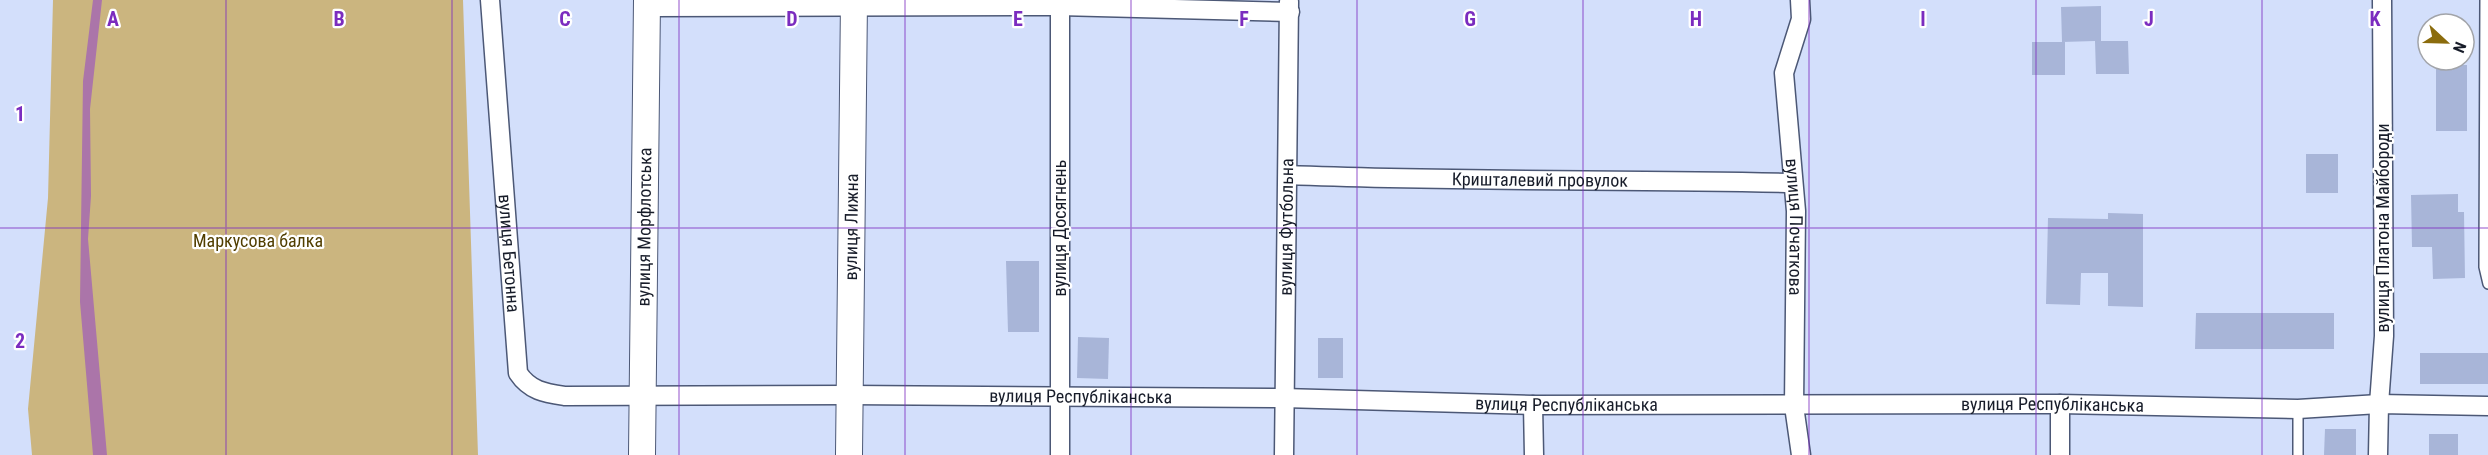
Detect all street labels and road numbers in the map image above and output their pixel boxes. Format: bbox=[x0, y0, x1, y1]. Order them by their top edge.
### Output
street label: вулиця Платона Майбороди bbox=[2372, 123, 2393, 333]
street label: вулиця Морфлотська bbox=[633, 147, 655, 307]
street label: вулиця Футбольна bbox=[1275, 158, 1297, 296]
street label: вулиця Початкова bbox=[1781, 158, 1807, 295]
street label: вулиця Досягнень bbox=[1049, 160, 1070, 296]
street label: Кришталевий провулок bbox=[1452, 168, 1628, 191]
street label: вулиця Лижна bbox=[840, 173, 862, 281]
street label: вулиця Бетонна bbox=[495, 193, 524, 313]
street label: вулиця Республіканська bbox=[989, 385, 1172, 407]
street label: вулиця Республіканська bbox=[1475, 392, 1658, 415]
street label: вулиця Республіканська bbox=[1961, 393, 2144, 416]

